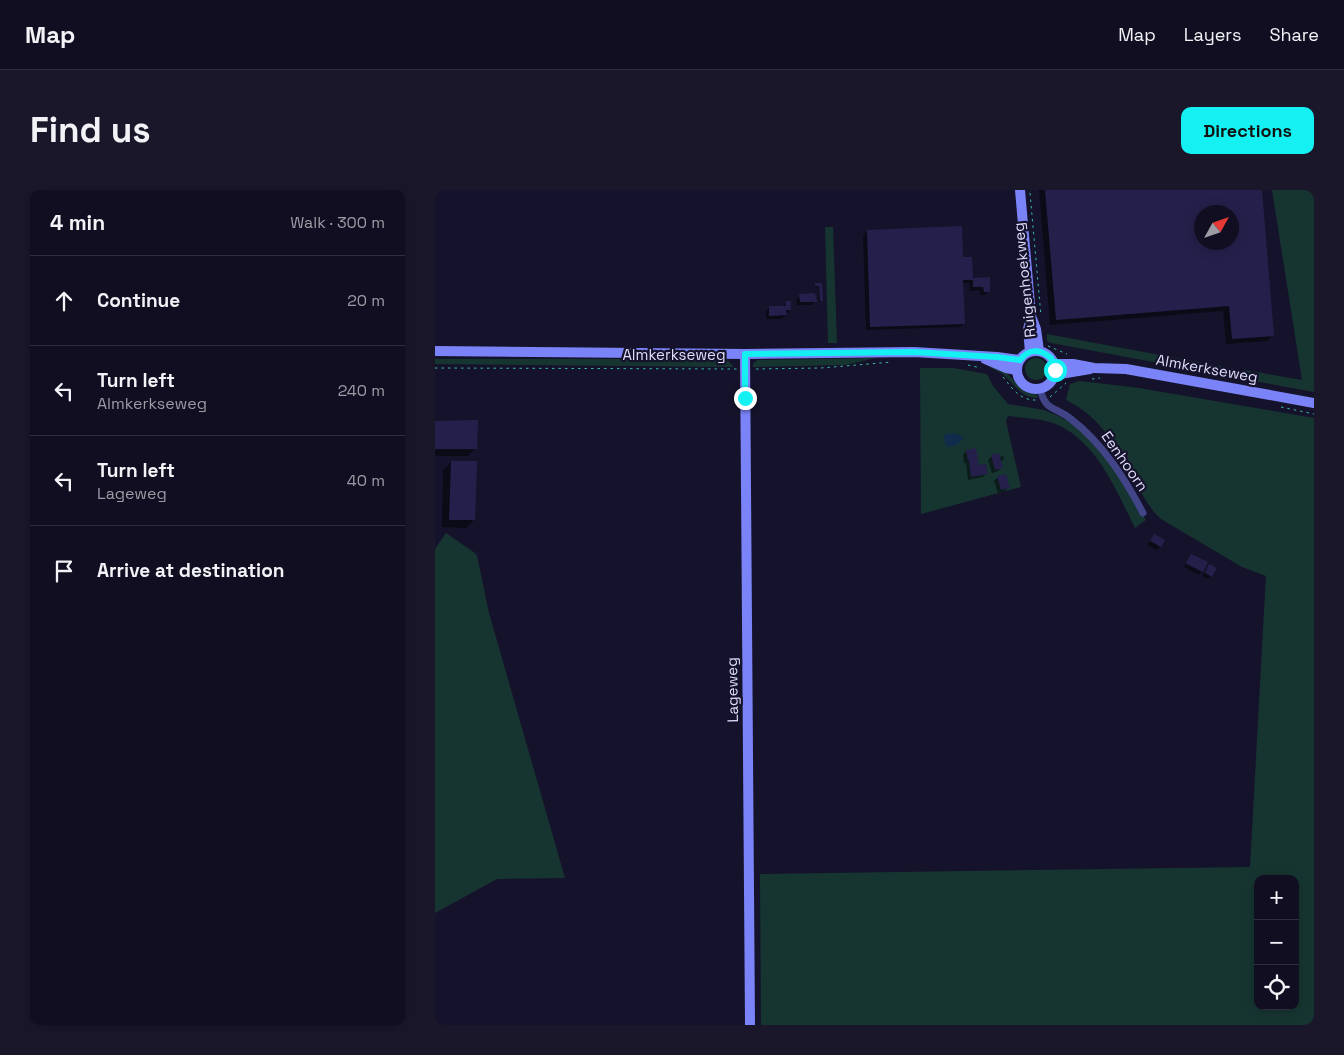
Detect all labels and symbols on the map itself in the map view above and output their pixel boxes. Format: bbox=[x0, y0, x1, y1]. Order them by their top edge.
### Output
north arrow bbox=[1194, 205, 1239, 250]
street label: Ruigenhoekweg bbox=[1008, 221, 1040, 339]
street label: Almkerkseweg bbox=[622, 345, 726, 364]
street label: Almkerkseweg bbox=[1155, 350, 1259, 386]
route start bbox=[1044, 359, 1067, 382]
route end bbox=[734, 387, 757, 410]
street label: Eenhoorn bbox=[1097, 427, 1153, 495]
street label: Lageweg bbox=[722, 657, 742, 723]

